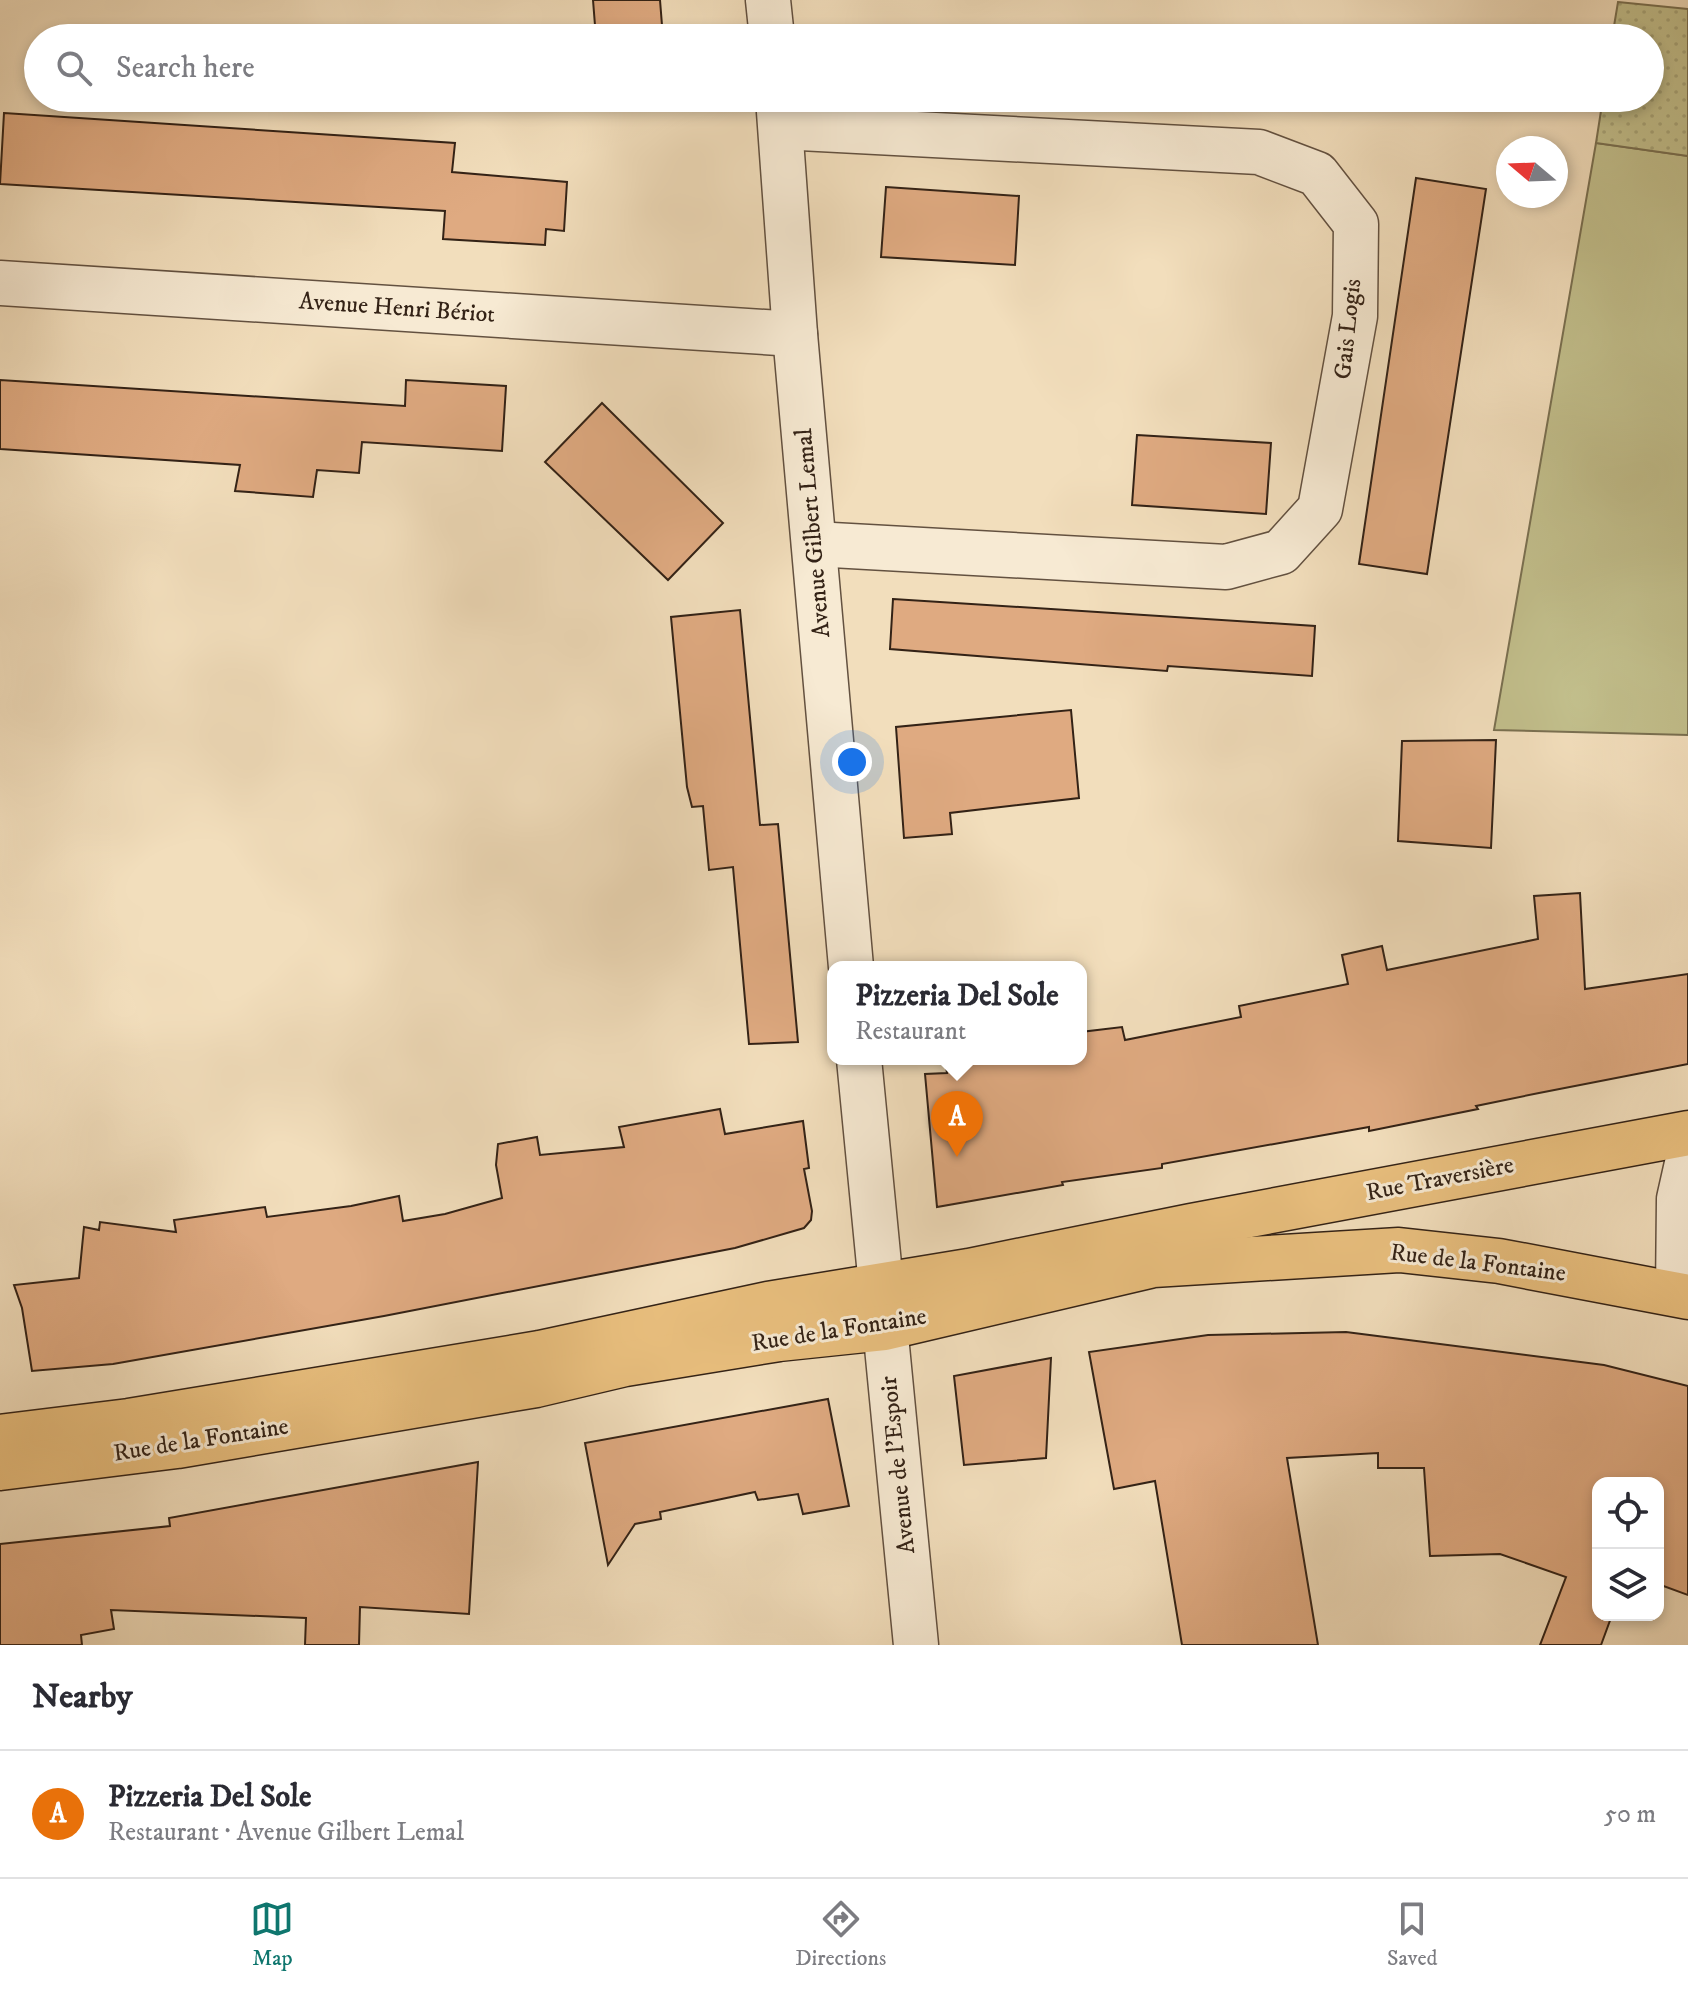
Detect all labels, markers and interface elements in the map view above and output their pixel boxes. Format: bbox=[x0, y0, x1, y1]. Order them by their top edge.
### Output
search box bbox=[24, 24, 1664, 112]
icon: search bbox=[52, 46, 96, 90]
text: Search here bbox=[116, 50, 255, 87]
north arrow bbox=[1496, 136, 1568, 208]
street label: Gais Logis bbox=[1328, 277, 1368, 381]
street label: Avenue Henri Bériot bbox=[298, 286, 496, 330]
street label: Avenue Gilbert Lemal bbox=[789, 426, 837, 639]
your location bbox=[832, 742, 872, 782]
popup bbox=[827, 961, 1087, 1065]
text: Pizzeria Del Sole bbox=[855, 978, 1059, 1015]
text: Restaurant bbox=[855, 1015, 966, 1048]
pin: A bbox=[931, 1091, 983, 1157]
street label: Rue Traversière bbox=[1364, 1150, 1516, 1208]
street label: Rue de la Fontaine bbox=[1388, 1237, 1568, 1289]
street label: Rue de la Fontaine bbox=[749, 1301, 929, 1359]
street label: Avenue de l'Espoir bbox=[874, 1375, 922, 1555]
street label: Rue de la Fontaine bbox=[111, 1411, 291, 1469]
map controls bbox=[1592, 1477, 1664, 1621]
button: locate bbox=[1592, 1477, 1664, 1549]
button: layers bbox=[1592, 1549, 1664, 1621]
text: Nearby bbox=[32, 1676, 133, 1718]
text: Pizzeria Del Sole bbox=[108, 1779, 311, 1816]
text: A bbox=[50, 1798, 66, 1831]
text: 50 m bbox=[1604, 1798, 1656, 1831]
text: Restaurant · Avenue Gilbert Lemal bbox=[108, 1816, 464, 1849]
tab: Map bbox=[250, 1897, 294, 1972]
tab: Directions bbox=[795, 1897, 886, 1972]
tab: Saved bbox=[1387, 1897, 1438, 1972]

